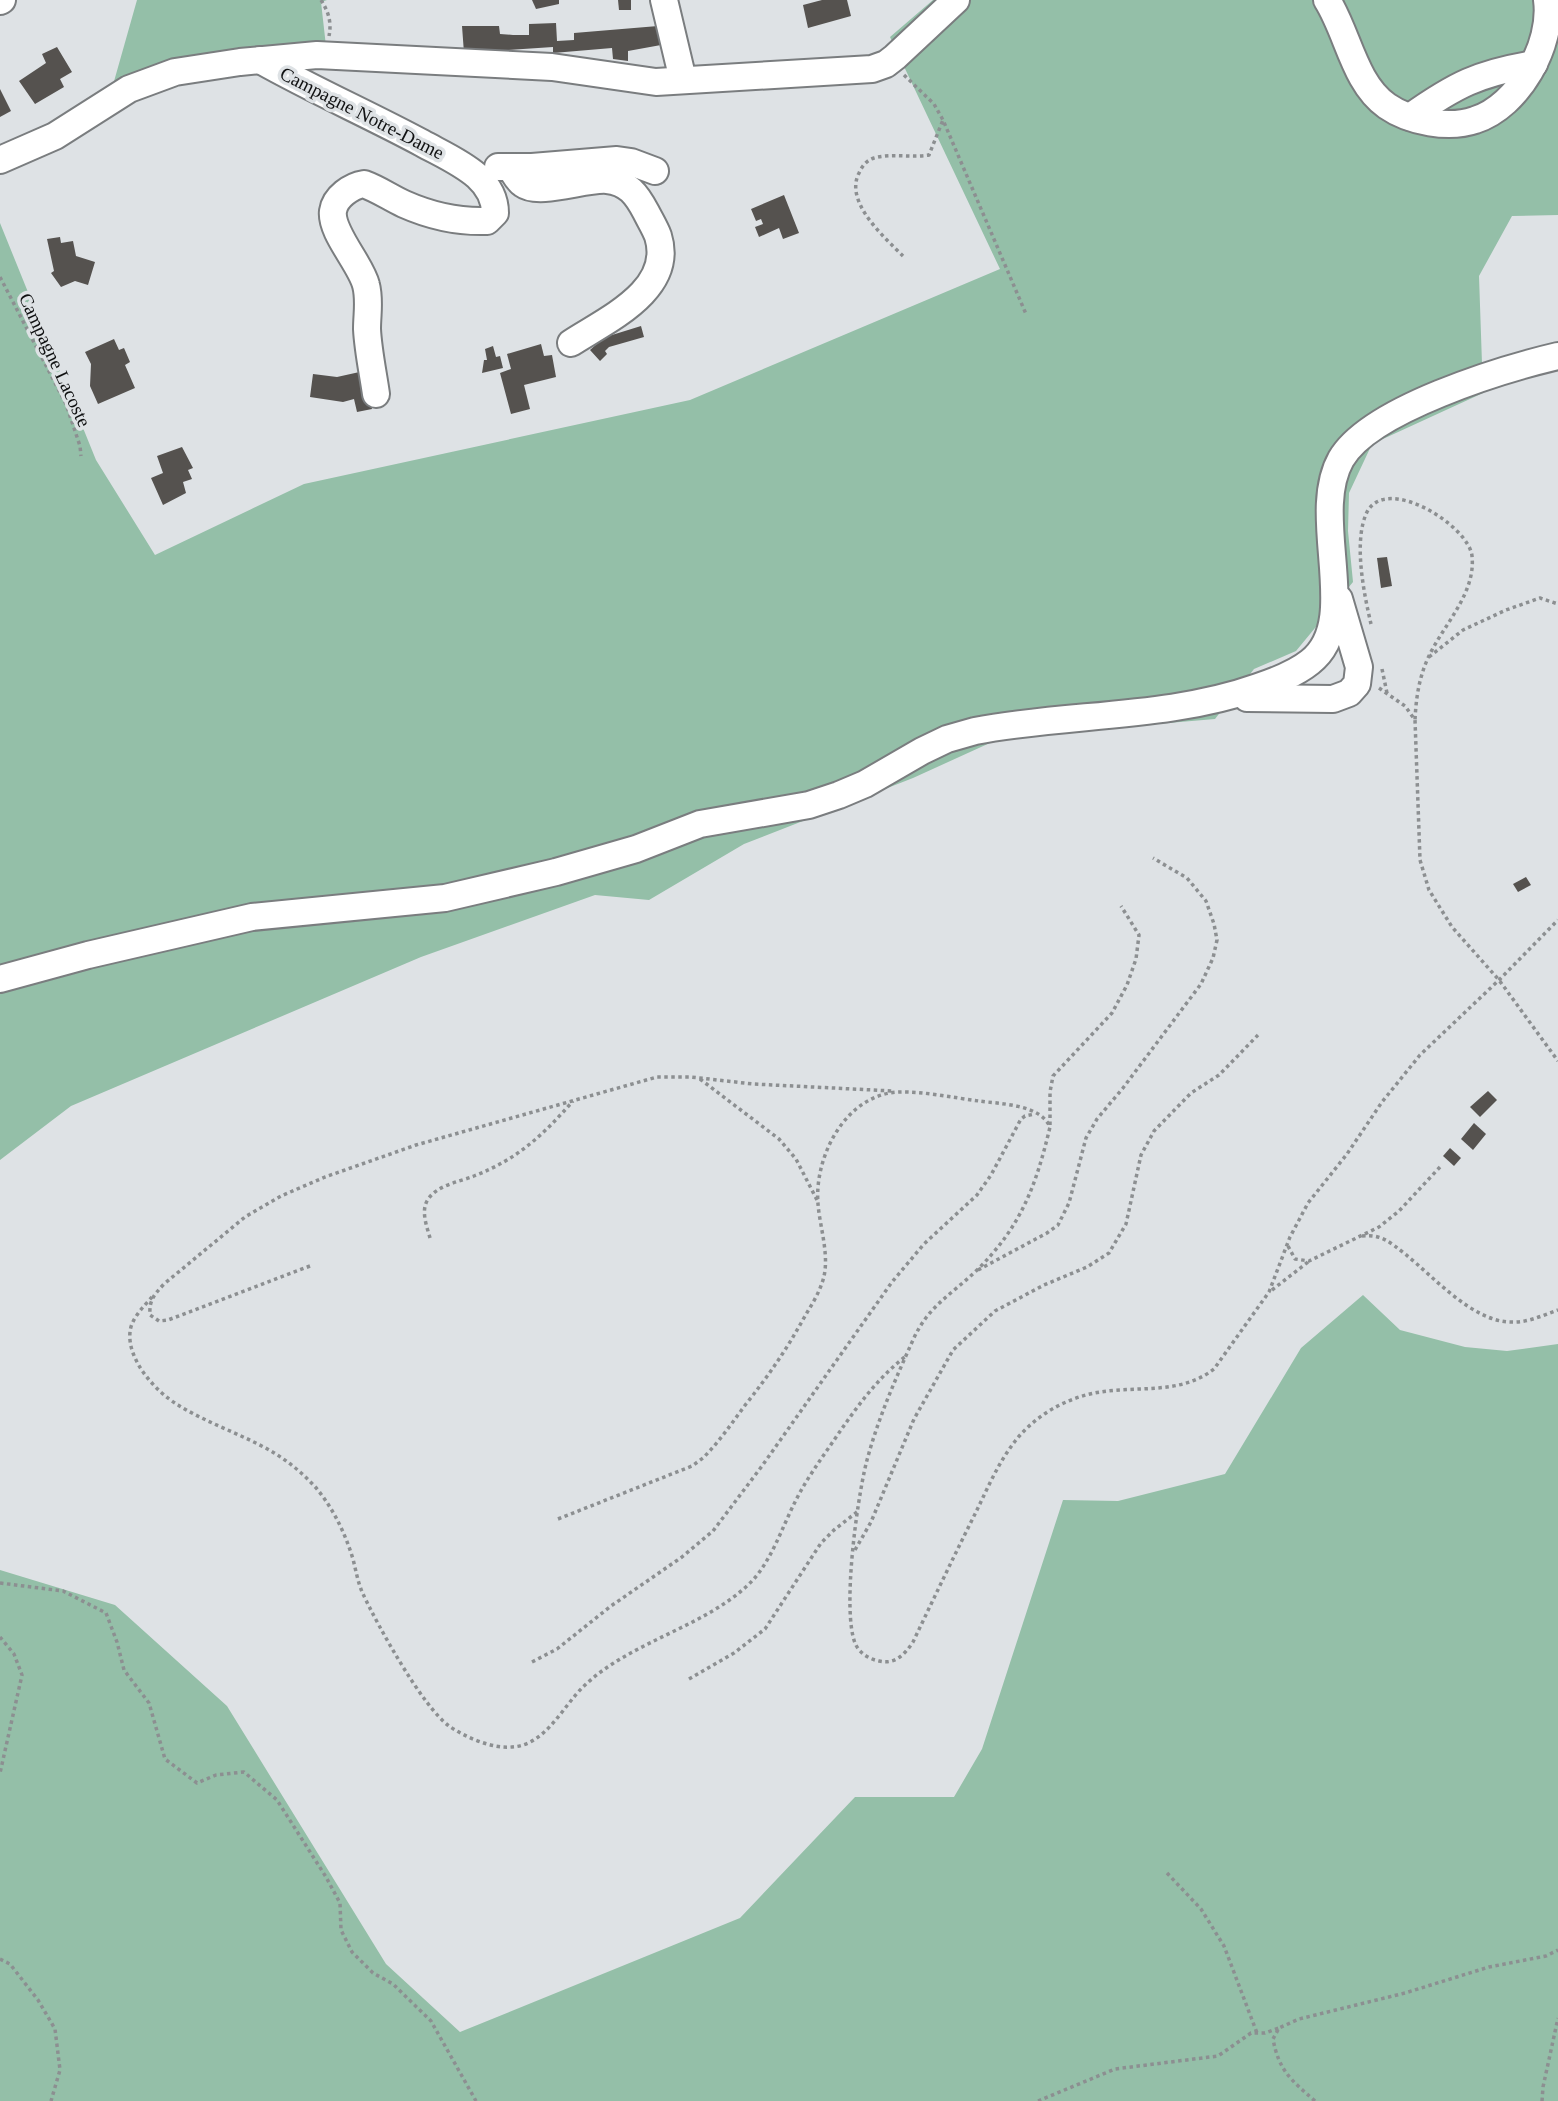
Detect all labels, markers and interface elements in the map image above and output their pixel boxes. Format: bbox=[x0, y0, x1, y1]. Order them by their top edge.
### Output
street label: Campagne Notre-Dame bbox=[277, 63, 447, 163]
street label: Campagne Lacoste bbox=[15, 290, 95, 430]

